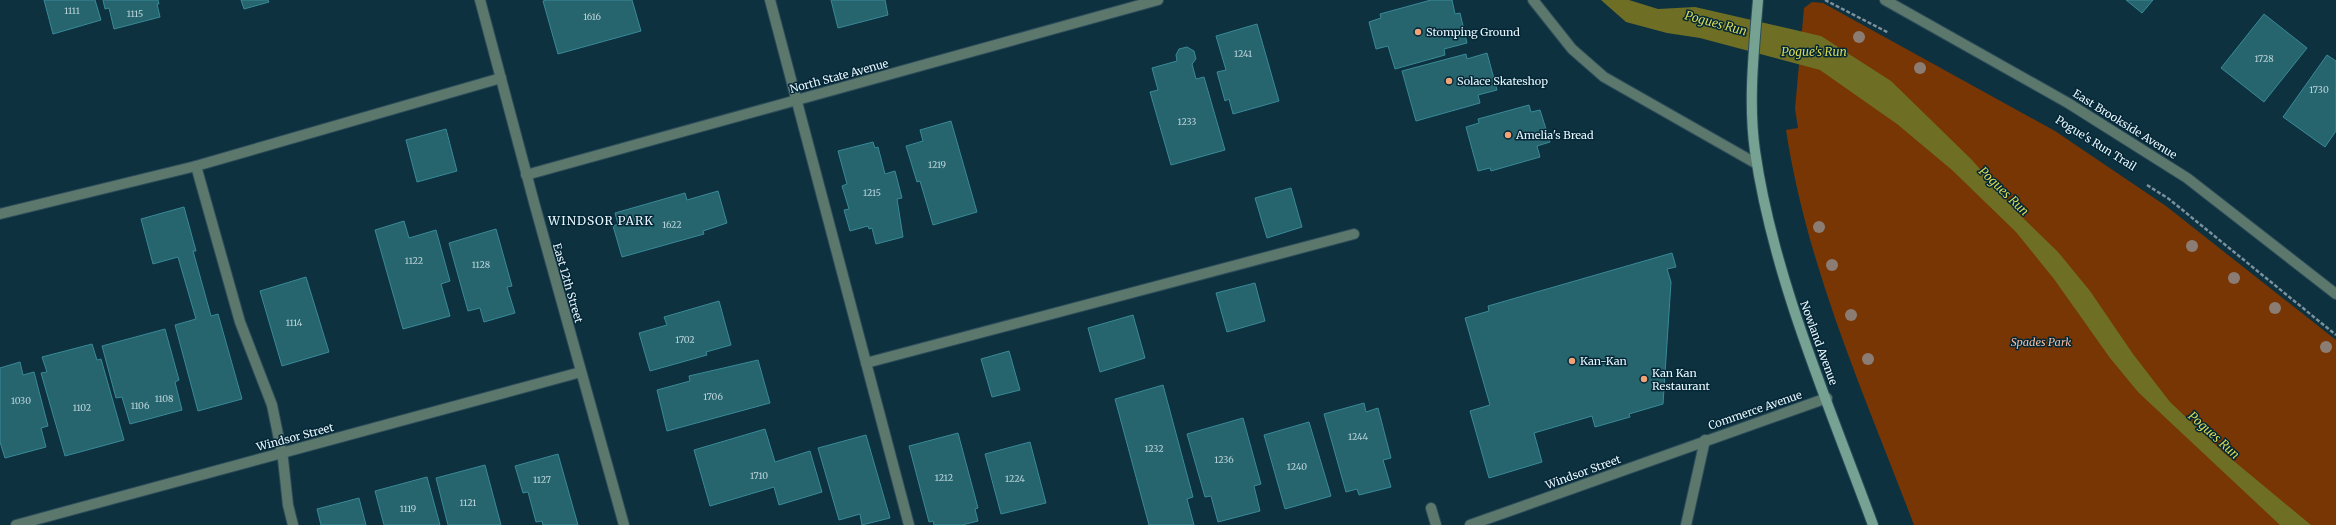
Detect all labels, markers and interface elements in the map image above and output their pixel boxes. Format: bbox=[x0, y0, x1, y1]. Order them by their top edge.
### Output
house number: 1111 bbox=[64, 5, 80, 16]
house number: 1115 bbox=[127, 8, 143, 19]
water label: Pogues Run bbox=[1683, 8, 1749, 38]
house number: 1616 bbox=[583, 11, 601, 22]
place label: Stomping Ground bbox=[1426, 25, 1520, 39]
marker: Stomping Ground bbox=[1413, 27, 1423, 37]
water label: Pogue's Run bbox=[1781, 44, 1847, 59]
house number: 1241 bbox=[1234, 48, 1252, 59]
house number: 1728 bbox=[2254, 53, 2274, 64]
street label: North State Avenue bbox=[788, 56, 890, 96]
place label: Solace Skateshop bbox=[1457, 74, 1548, 88]
marker: Solace Skateshop bbox=[1444, 76, 1454, 86]
house number: 1730 bbox=[2309, 84, 2329, 95]
street label: East Brookside Avenue bbox=[2070, 86, 2180, 162]
street label: Pogue's Run Trail bbox=[2053, 113, 2139, 174]
house number: 1233 bbox=[1178, 116, 1196, 127]
place label: Amelia's Bread bbox=[1515, 128, 1594, 142]
marker: Amelia's Bread bbox=[1503, 130, 1513, 140]
house number: 1219 bbox=[928, 159, 946, 170]
water label: Pogues Run bbox=[1976, 163, 2032, 219]
house number: 1215 bbox=[863, 187, 881, 198]
district label: WINDSOR PARK bbox=[547, 213, 654, 228]
house number: 1622 bbox=[662, 219, 682, 230]
street label: East 12th Street bbox=[550, 241, 586, 325]
house number: 1122 bbox=[405, 255, 423, 266]
house number: 1128 bbox=[472, 259, 490, 270]
street label: Nowland Avenue bbox=[1797, 299, 1841, 387]
house number: 1114 bbox=[286, 317, 303, 328]
house number: 1702 bbox=[675, 334, 695, 345]
park label: Spades Park bbox=[2011, 335, 2071, 349]
place label: Kan-Kan bbox=[1580, 354, 1628, 368]
marker: Kan-Kan bbox=[1567, 356, 1577, 366]
place label: Kan Kan Restaurant bbox=[1652, 366, 1711, 393]
marker: Kan Kan Restaurant bbox=[1639, 374, 1649, 384]
street label: Commerce Avenue bbox=[1706, 387, 1804, 433]
house number: 1706 bbox=[703, 391, 723, 402]
house number: 1108 bbox=[155, 393, 173, 404]
house number: 1030 bbox=[11, 395, 31, 406]
house number: 1106 bbox=[131, 400, 150, 411]
house number: 1102 bbox=[73, 402, 91, 413]
water label: Pogues Run bbox=[2185, 408, 2243, 462]
street label: Windsor Street bbox=[254, 420, 336, 454]
house number: 1244 bbox=[1348, 431, 1369, 442]
house number: 1232 bbox=[1144, 443, 1164, 454]
street label: Windsor Street bbox=[1542, 452, 1623, 492]
house number: 1236 bbox=[1214, 454, 1234, 465]
house number: 1240 bbox=[1287, 461, 1307, 472]
house number: 1710 bbox=[750, 470, 768, 481]
house number: 1212 bbox=[935, 472, 953, 483]
house number: 1224 bbox=[1005, 473, 1025, 484]
house number: 1127 bbox=[533, 474, 551, 485]
house number: 1121 bbox=[460, 497, 476, 508]
house number: 1119 bbox=[400, 503, 416, 514]

